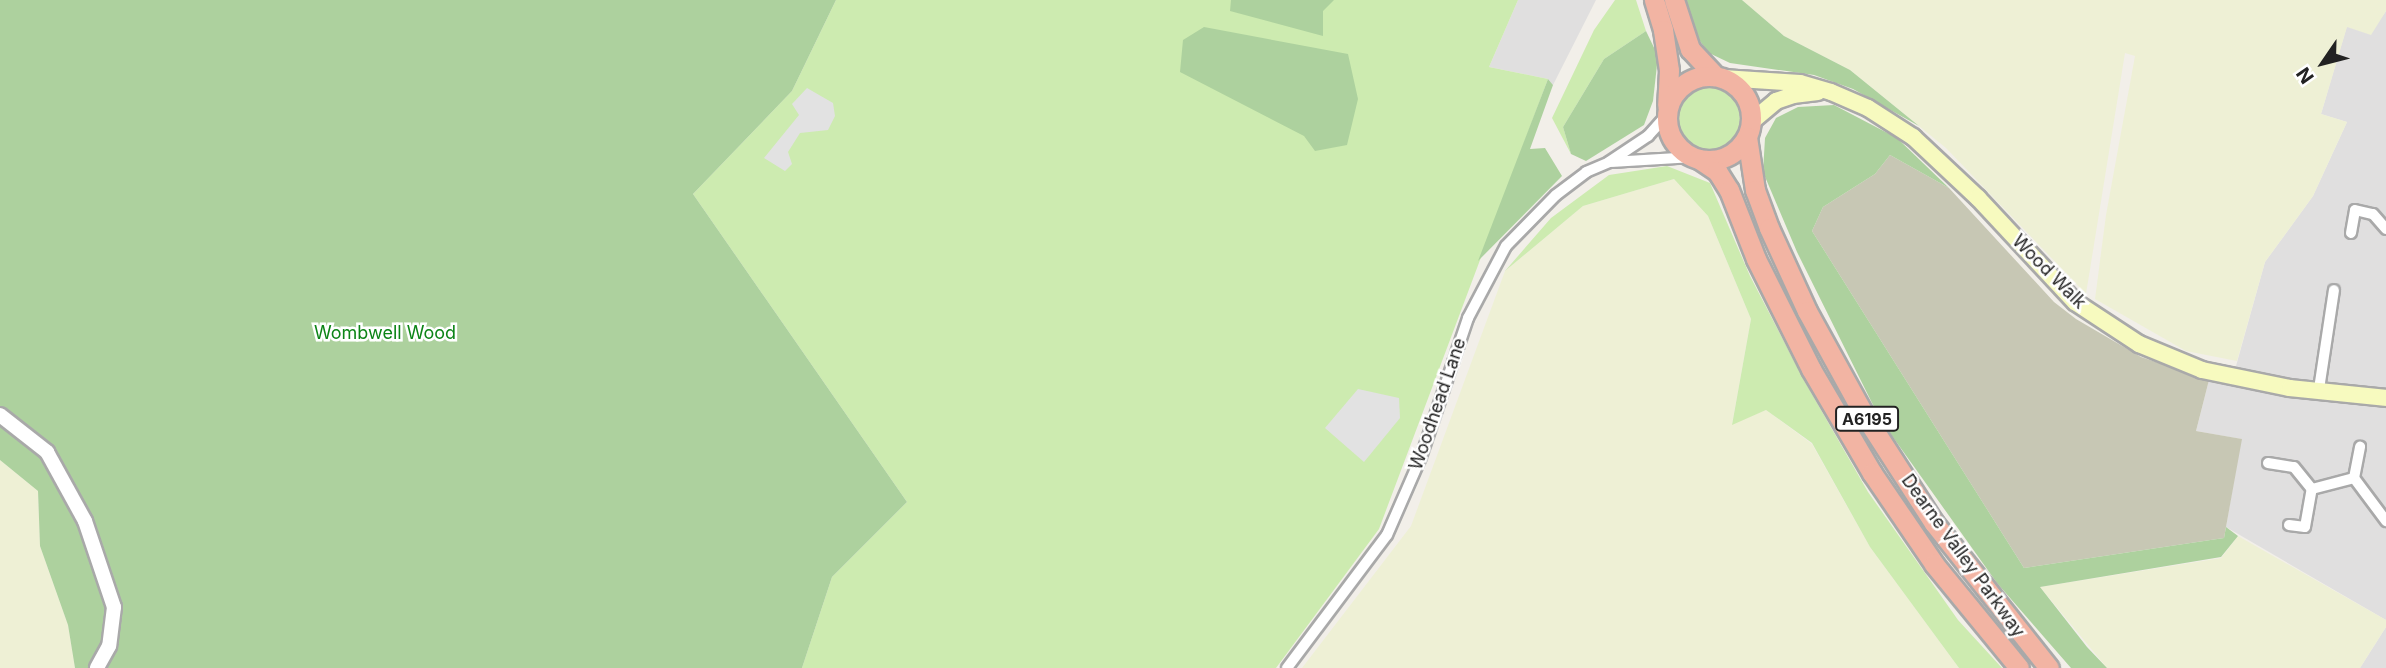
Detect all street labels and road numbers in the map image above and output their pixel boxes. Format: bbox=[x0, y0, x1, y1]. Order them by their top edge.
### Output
street label: Wood Walk bbox=[2008, 231, 2090, 313]
street label: Woodhead Lane bbox=[1405, 335, 1471, 473]
road number: A6195 bbox=[1834, 406, 1900, 432]
street label: Dearne Valley Parkway bbox=[1897, 470, 2029, 642]

